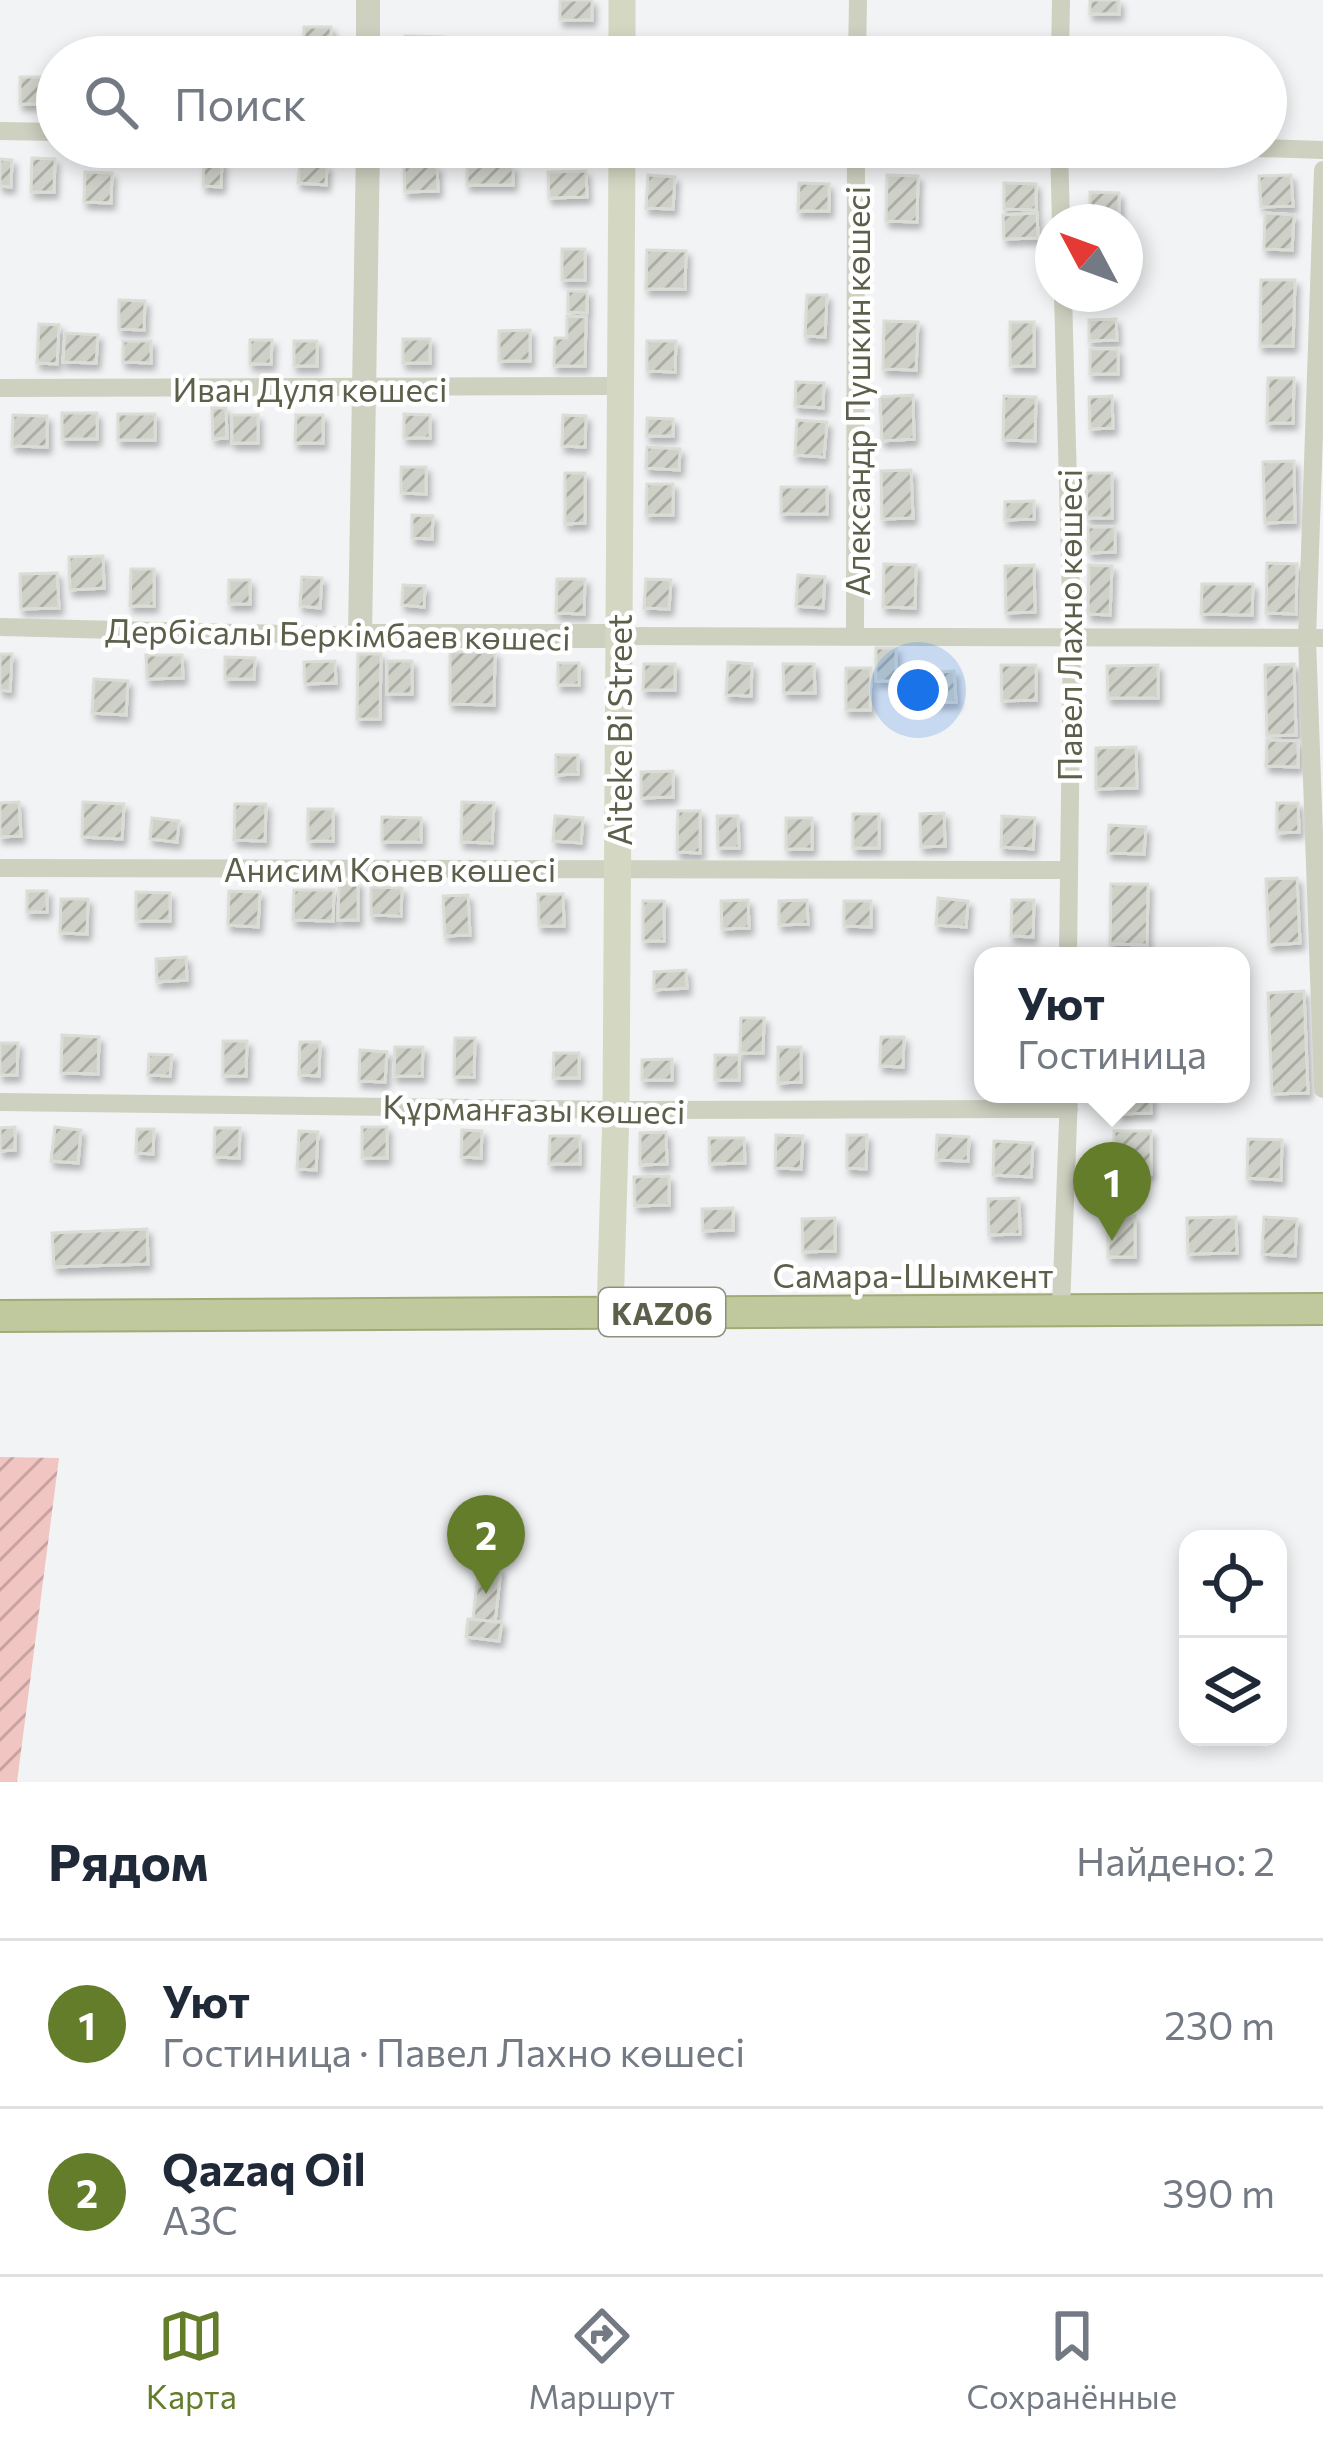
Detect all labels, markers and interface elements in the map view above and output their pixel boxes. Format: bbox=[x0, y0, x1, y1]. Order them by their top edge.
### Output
search box bbox=[36, 36, 1287, 168]
icon: search bbox=[78, 69, 144, 135]
text: Поиск bbox=[174, 75, 307, 130]
street label: Александр Пушкин көшесі bbox=[836, 186, 877, 596]
north arrow bbox=[1035, 204, 1143, 312]
street label: Иван Дуля көшесі bbox=[172, 368, 448, 409]
street label: Павел Лахно көшесі bbox=[1048, 469, 1089, 781]
street label: Дербісалы Беркімбаев көшесі bbox=[105, 608, 571, 658]
street label: Aiteke Bi Street bbox=[598, 614, 639, 846]
your location bbox=[888, 660, 948, 720]
street label: Анисим Конев көшесі bbox=[224, 848, 556, 889]
popup bbox=[974, 947, 1250, 1103]
text: Уют bbox=[1017, 974, 1105, 1029]
text: Гостиница bbox=[1017, 1029, 1207, 1077]
street label: Құрманғазы көшесі bbox=[382, 1085, 686, 1131]
pin: 1 bbox=[1073, 1142, 1151, 1241]
street label: Самара-Шымкент bbox=[772, 1254, 1054, 1295]
road number: KАZ06 bbox=[599, 1288, 725, 1336]
pin: 2 bbox=[447, 1495, 525, 1594]
map controls bbox=[1179, 1530, 1287, 1746]
button: locate bbox=[1179, 1530, 1287, 1638]
button: layers bbox=[1179, 1638, 1287, 1746]
text: Рядом bbox=[48, 1829, 209, 1892]
text: Найдено: 2 bbox=[1076, 1836, 1275, 1884]
text: Уют bbox=[162, 1972, 250, 2027]
text: 1 bbox=[78, 2000, 96, 2048]
text: 230 m bbox=[1164, 2000, 1275, 2048]
text: Гостиница · Павел Лахно көшесі bbox=[162, 2027, 745, 2075]
text: Qazaq Oil bbox=[162, 2140, 366, 2195]
text: 2 bbox=[76, 2168, 98, 2216]
text: 390 m bbox=[1162, 2168, 1275, 2216]
text: АЗС bbox=[162, 2195, 238, 2243]
tab: Карта bbox=[146, 2303, 237, 2416]
tab: Маршрут bbox=[528, 2303, 675, 2416]
tab: Сохранённые bbox=[967, 2303, 1177, 2416]

